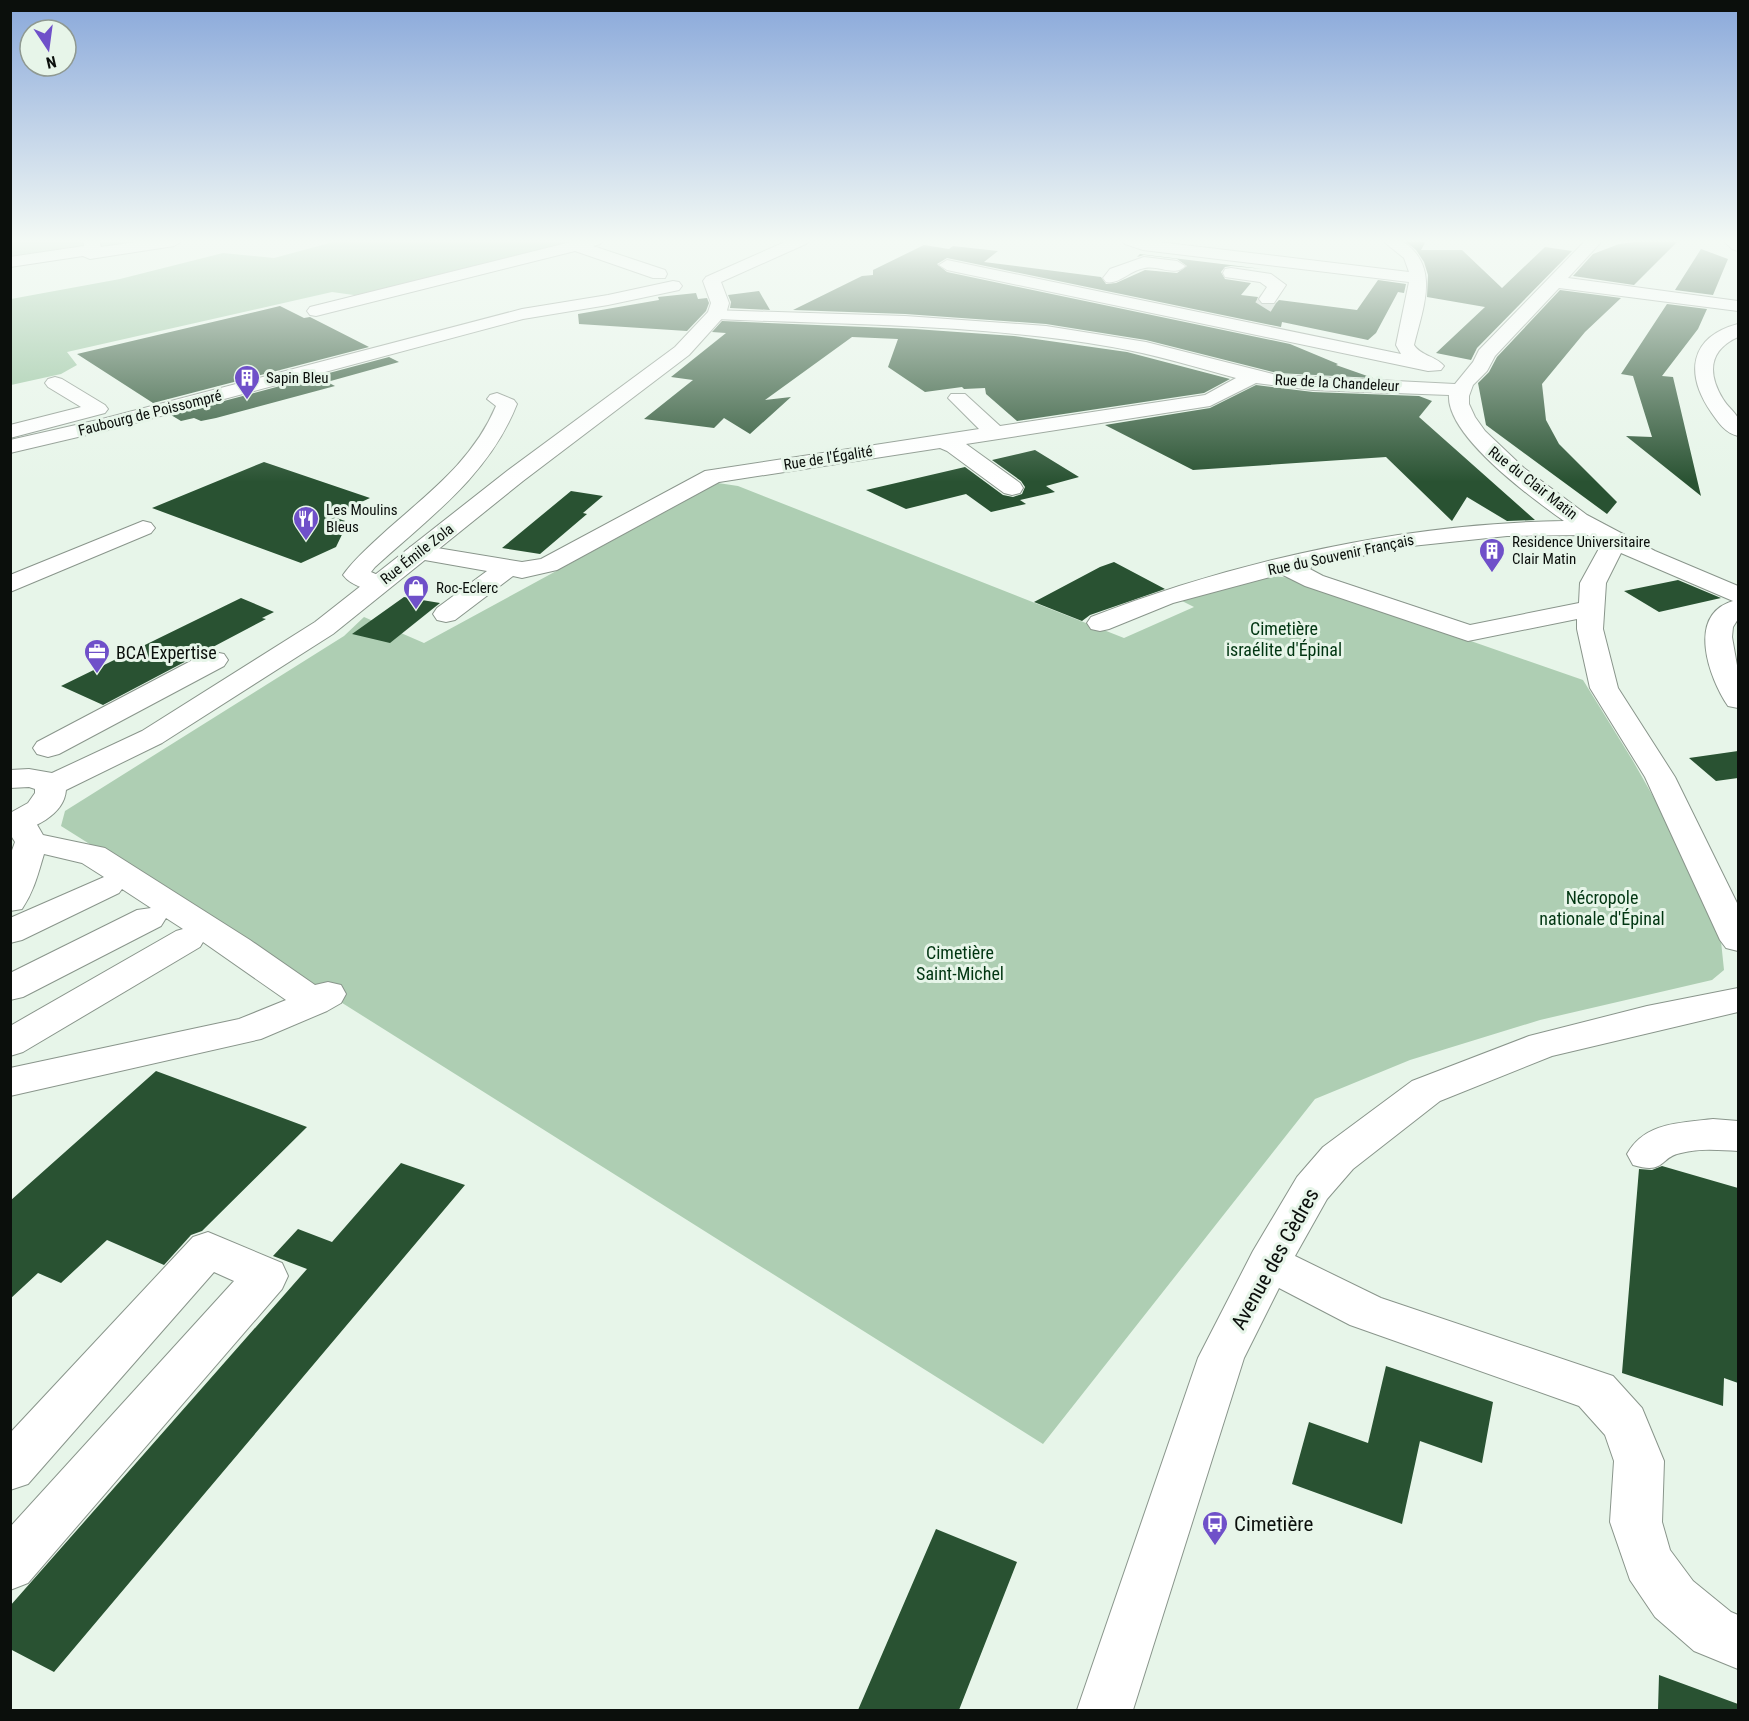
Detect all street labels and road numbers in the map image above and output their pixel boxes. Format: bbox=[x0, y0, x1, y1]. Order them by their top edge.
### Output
street label: Rue de la Chandeleur bbox=[1274, 371, 1400, 395]
street label: Faubourg de Poissompré bbox=[76, 386, 224, 440]
street label: Rue de l'Égalité bbox=[782, 442, 874, 474]
street label: Rue du Clair Matin bbox=[1485, 443, 1581, 523]
street label: Rue Émile Zola bbox=[377, 520, 457, 588]
street label: Rue du Souvenir Français bbox=[1266, 531, 1416, 579]
street label: Avenue des Cèdres bbox=[1226, 1184, 1324, 1334]

